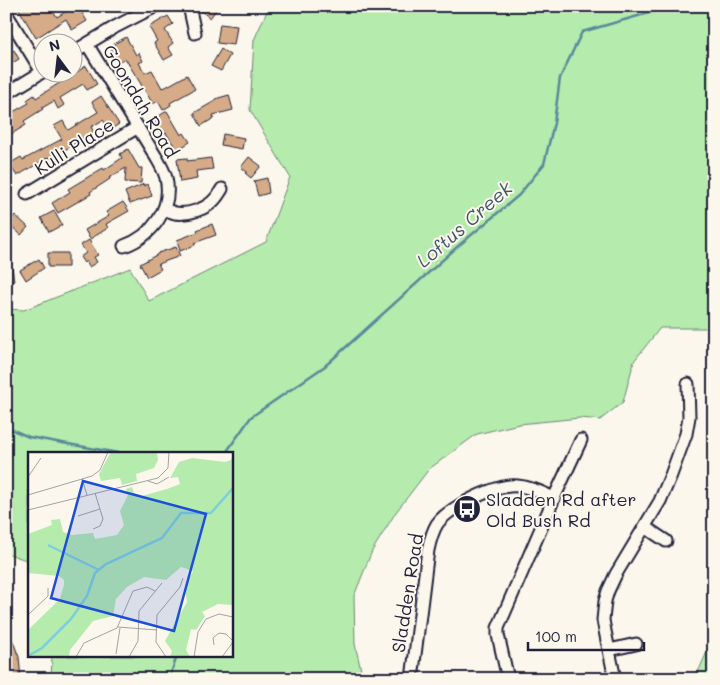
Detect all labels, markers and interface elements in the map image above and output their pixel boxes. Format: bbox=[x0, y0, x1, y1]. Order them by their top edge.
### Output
north arrow bbox=[32, 32, 82, 82]
text: N bbox=[47, 34, 62, 56]
street label: Goondah Road bbox=[98, 40, 184, 162]
street label: Kulli Place bbox=[30, 112, 118, 180]
water label: Loftus Creek bbox=[411, 175, 518, 273]
inset map bbox=[28, 452, 232, 658]
place label: Sladden Rd after Old Bush Rd bbox=[486, 487, 637, 532]
bus stop icon: Sladden Rd after Old Bush Rd bbox=[452, 494, 482, 524]
street label: Sladden Road bbox=[386, 532, 428, 654]
scale bar bbox=[528, 620, 644, 652]
text: 100 m bbox=[535, 626, 577, 646]

